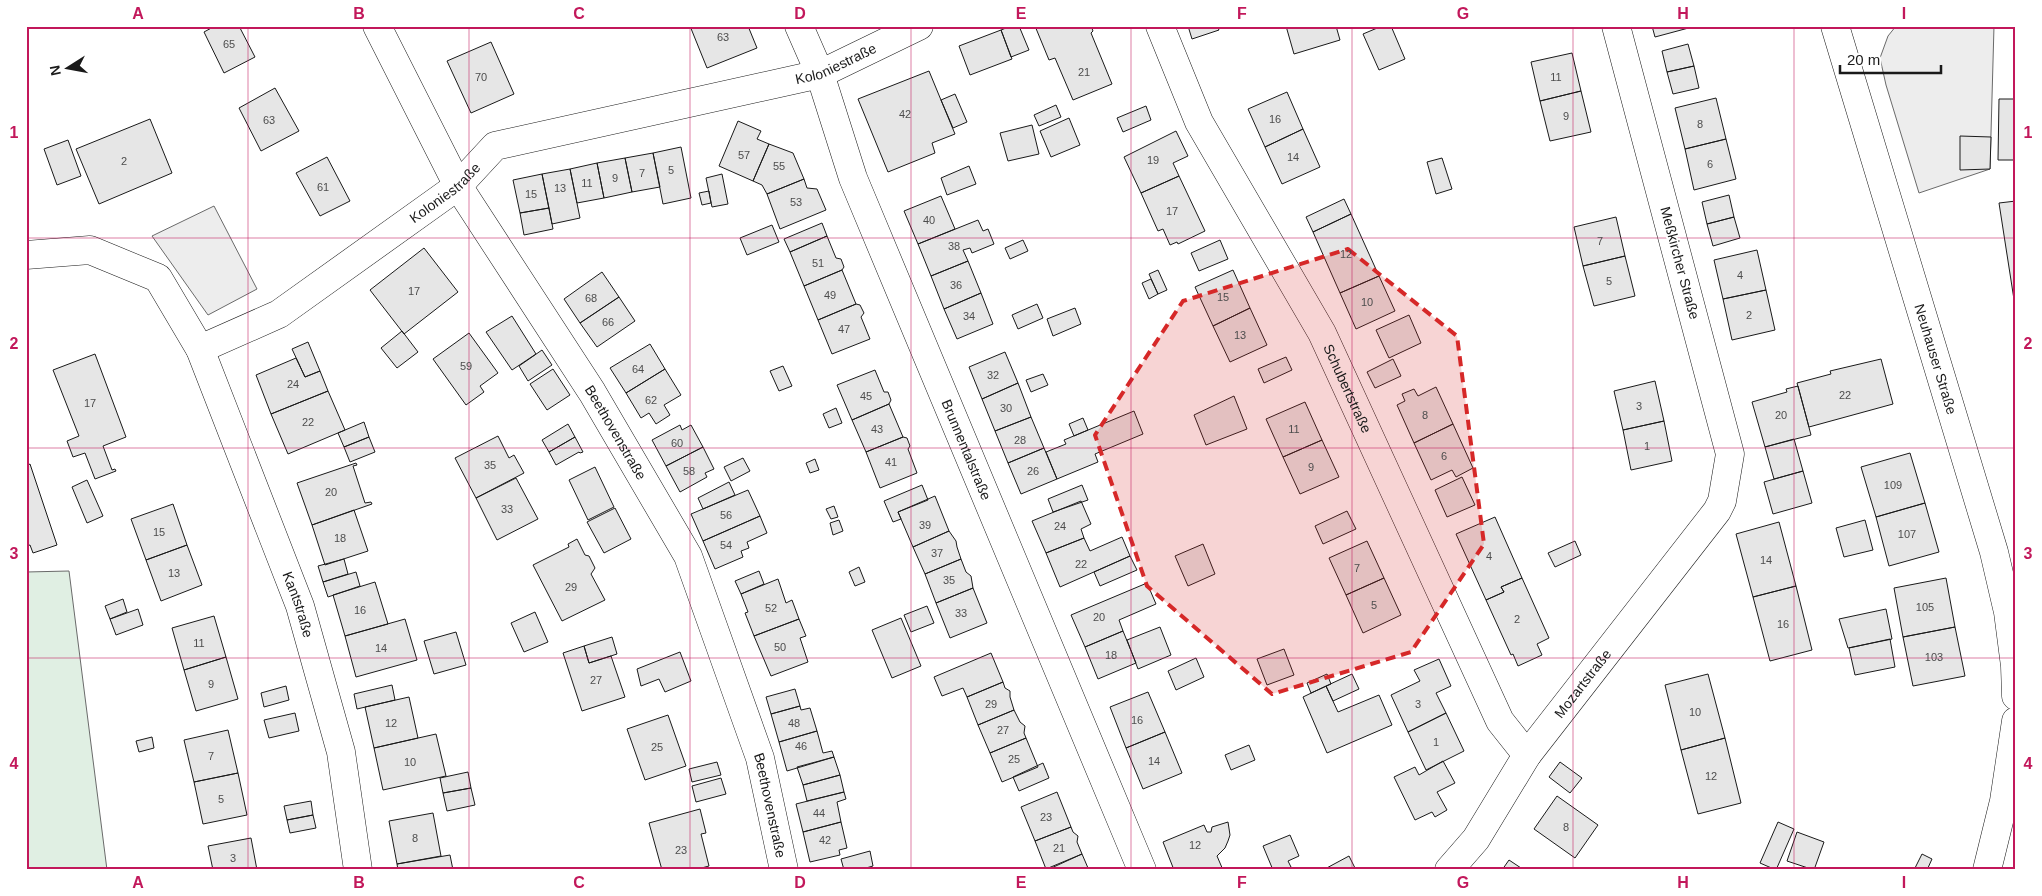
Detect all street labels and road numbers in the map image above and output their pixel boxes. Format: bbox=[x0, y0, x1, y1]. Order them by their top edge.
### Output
street label: Koloniestraße bbox=[794, 40, 879, 87]
street label: Koloniestraße bbox=[406, 159, 484, 226]
street label: Meßkircher Straße bbox=[1657, 205, 1703, 321]
street label: Neuhauser Straße bbox=[1911, 302, 1960, 416]
street label: Schubertstraße bbox=[1320, 342, 1375, 436]
street label: Beethovenstraße bbox=[582, 382, 650, 483]
street label: Brunnentalstraße bbox=[938, 397, 995, 503]
street label: Kantstraße bbox=[279, 569, 316, 639]
street label: Mozartstraße bbox=[1551, 646, 1614, 721]
street label: Beethovenstraße bbox=[751, 751, 789, 859]

